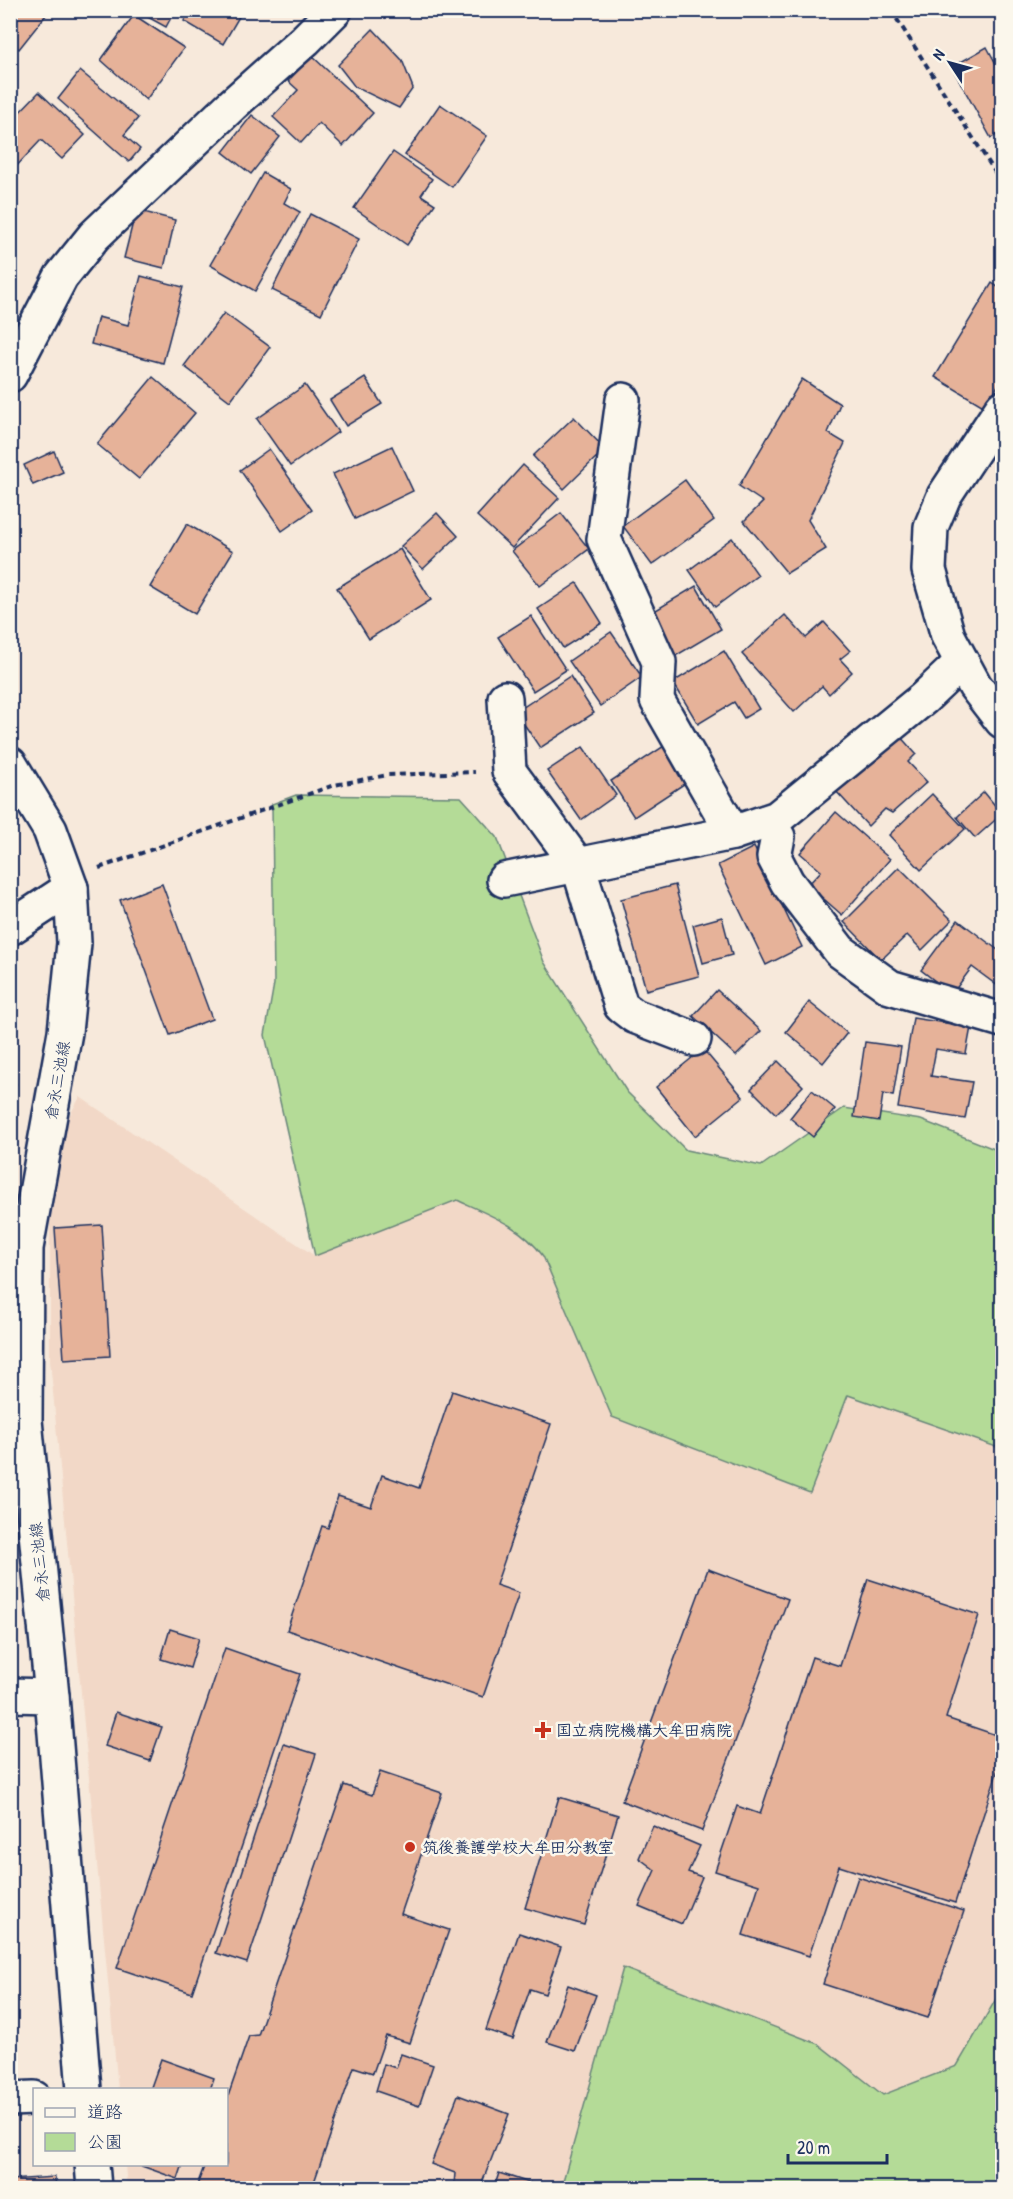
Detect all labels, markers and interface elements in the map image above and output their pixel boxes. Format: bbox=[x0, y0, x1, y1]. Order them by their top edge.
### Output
north arrow bbox=[920, 33, 980, 93]
text: N bbox=[926, 44, 950, 64]
street label: 倉永三池線 bbox=[39, 1039, 75, 1121]
street label: 倉永三池線 bbox=[24, 1521, 54, 1603]
place label: 国立病院機構大牟田病院 bbox=[556, 1719, 732, 1741]
marker: 国立病院機構大牟田病院 bbox=[534, 1721, 552, 1739]
place label: 筑後養護学校大牟田分教室 bbox=[422, 1836, 614, 1858]
marker: 筑後養護学校大牟田分教室 bbox=[403, 1840, 417, 1854]
legend bbox=[33, 2088, 228, 2166]
text: 道路 bbox=[87, 2099, 123, 2124]
scale bar bbox=[788, 2127, 887, 2165]
text: 公園 bbox=[87, 2129, 123, 2154]
text: 20 m bbox=[797, 2135, 830, 2160]

